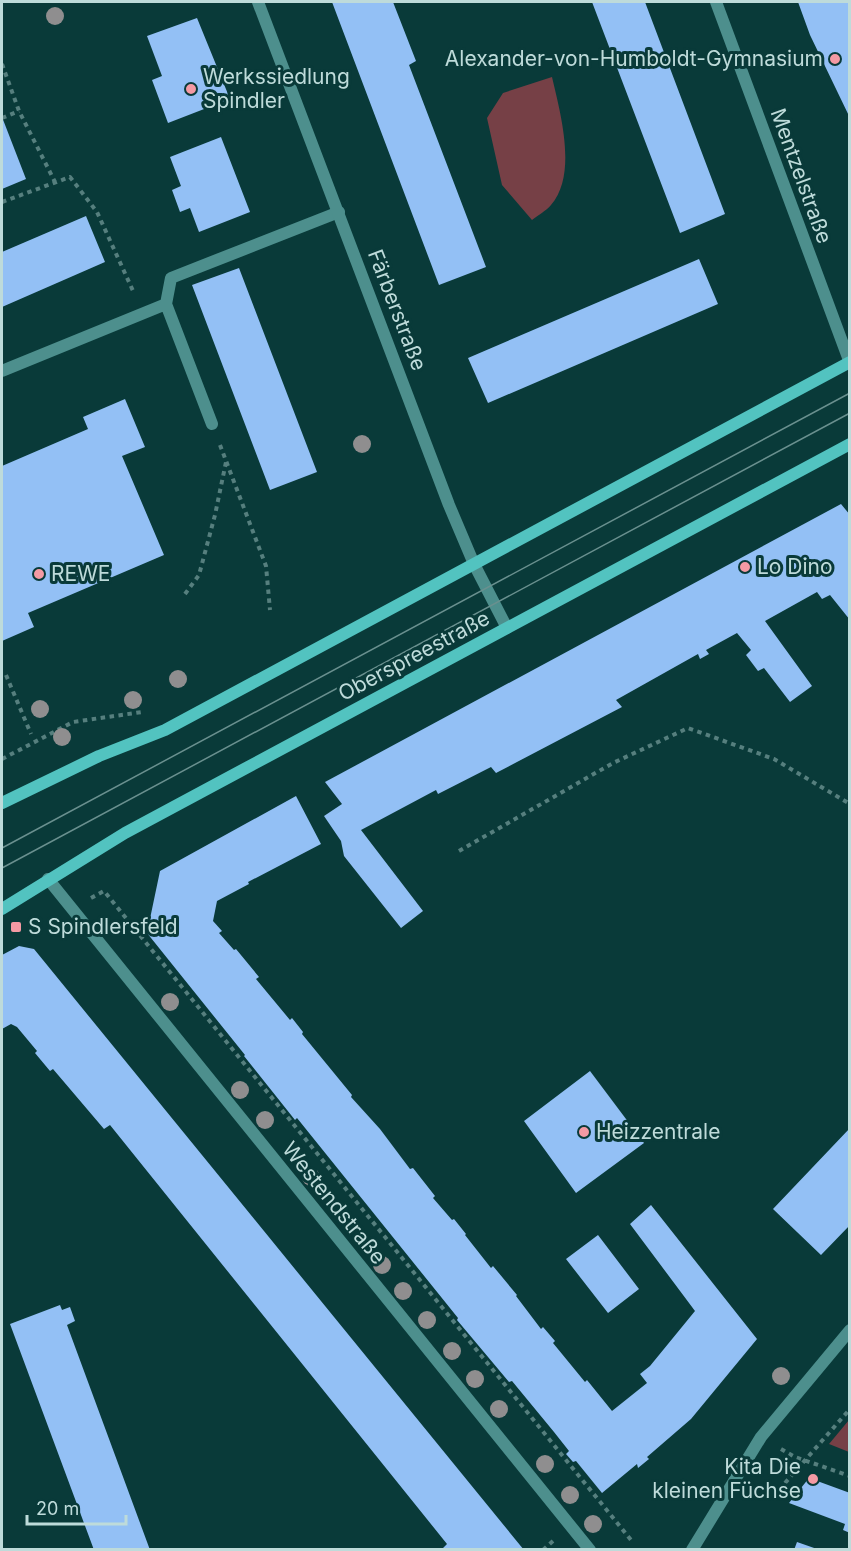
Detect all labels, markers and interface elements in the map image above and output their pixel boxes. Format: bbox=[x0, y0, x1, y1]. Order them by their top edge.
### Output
place label: Alexander-von-Humboldt-Gymnasium bbox=[445, 46, 823, 71]
marker: Alexander-von-Humboldt-Gymnasium bbox=[828, 52, 842, 66]
place label: Werkssiedlung Spindler bbox=[203, 64, 350, 113]
marker: Werkssiedlung Spindler bbox=[184, 82, 198, 96]
street label: Mentzelstraße bbox=[765, 105, 837, 247]
street label: Färberstraße bbox=[363, 246, 432, 374]
place label: Lo Dino bbox=[757, 554, 833, 579]
marker: Lo Dino bbox=[738, 560, 752, 574]
place label: REWE bbox=[51, 561, 110, 586]
marker: REWE bbox=[32, 567, 46, 581]
street label: Oberspreestraße bbox=[334, 605, 494, 706]
place label: S Spindlersfeld bbox=[28, 914, 178, 939]
marker: S Spindlersfeld bbox=[9, 920, 23, 934]
place label: Heizzentrale bbox=[596, 1119, 720, 1144]
marker: Heizzentrale bbox=[577, 1125, 591, 1139]
street label: Westendstraße bbox=[277, 1137, 391, 1269]
place label: Kita Die kleinen Füchse bbox=[652, 1454, 801, 1503]
marker: Kita Die kleinen Füchse bbox=[806, 1472, 820, 1486]
scale bar bbox=[27, 1488, 126, 1526]
text: 20 m bbox=[36, 1498, 79, 1519]

